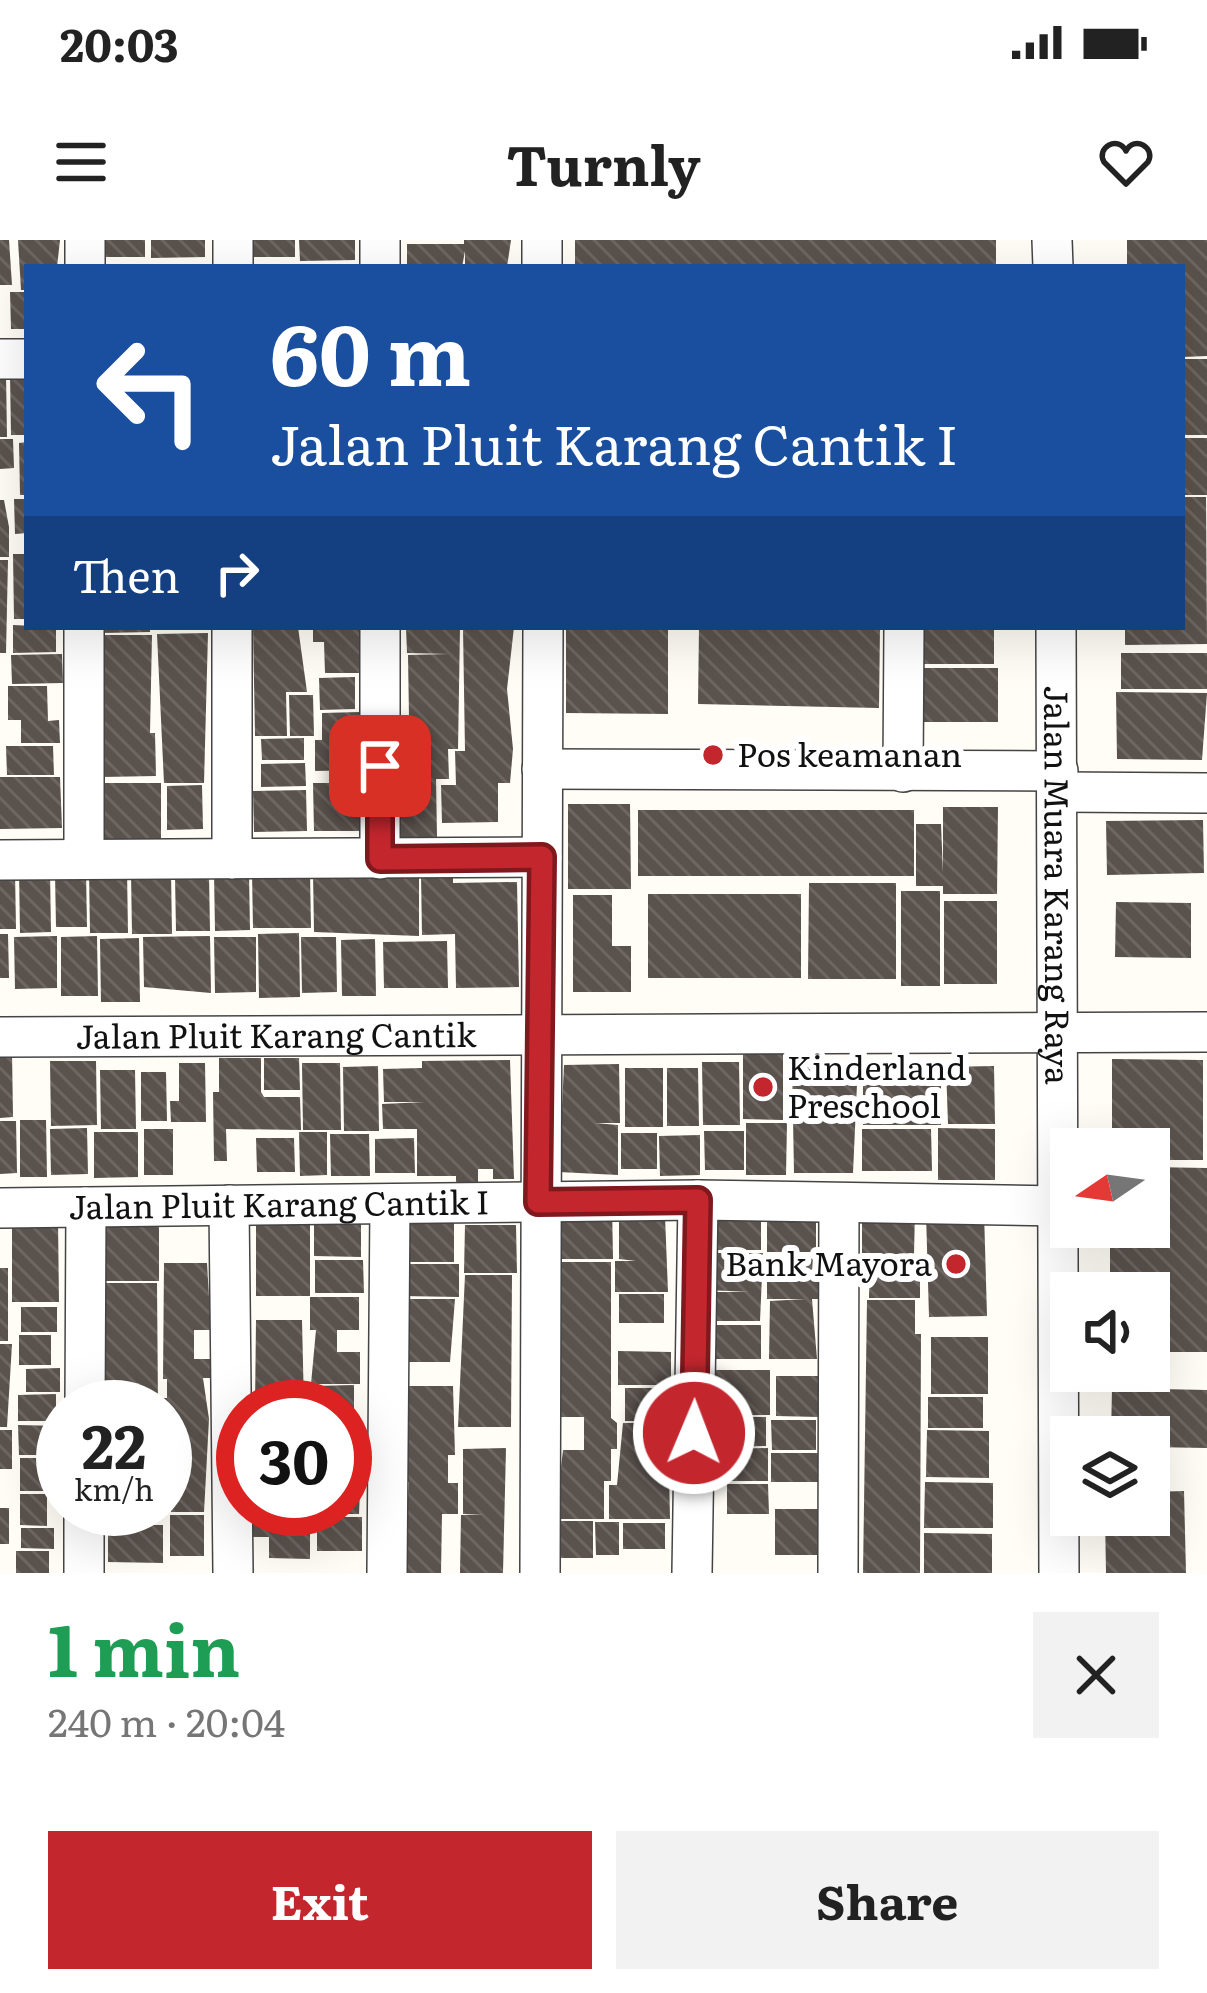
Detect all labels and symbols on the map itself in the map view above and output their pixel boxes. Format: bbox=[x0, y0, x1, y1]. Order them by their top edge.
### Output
street label: Jalan Muara Karang Raya bbox=[1034, 685, 1084, 1085]
pin bbox=[329, 715, 431, 817]
place label: Pos keamanan bbox=[737, 728, 962, 777]
marker: Pos keamanan bbox=[700, 742, 726, 768]
street label: Jalan Pluit Karang Cantik bbox=[76, 1008, 477, 1059]
place label: Kinderland Preschool bbox=[787, 1041, 967, 1128]
marker: Kinderland Preschool bbox=[750, 1074, 776, 1100]
north arrow bbox=[1050, 1128, 1170, 1248]
street label: Jalan Pluit Karang Cantik I bbox=[68, 1175, 490, 1229]
place label: Bank Mayora bbox=[725, 1237, 932, 1286]
marker: Bank Mayora bbox=[943, 1251, 969, 1277]
position arrow bbox=[631, 1370, 757, 1496]
speed limit sign: 30 bbox=[216, 1380, 372, 1536]

